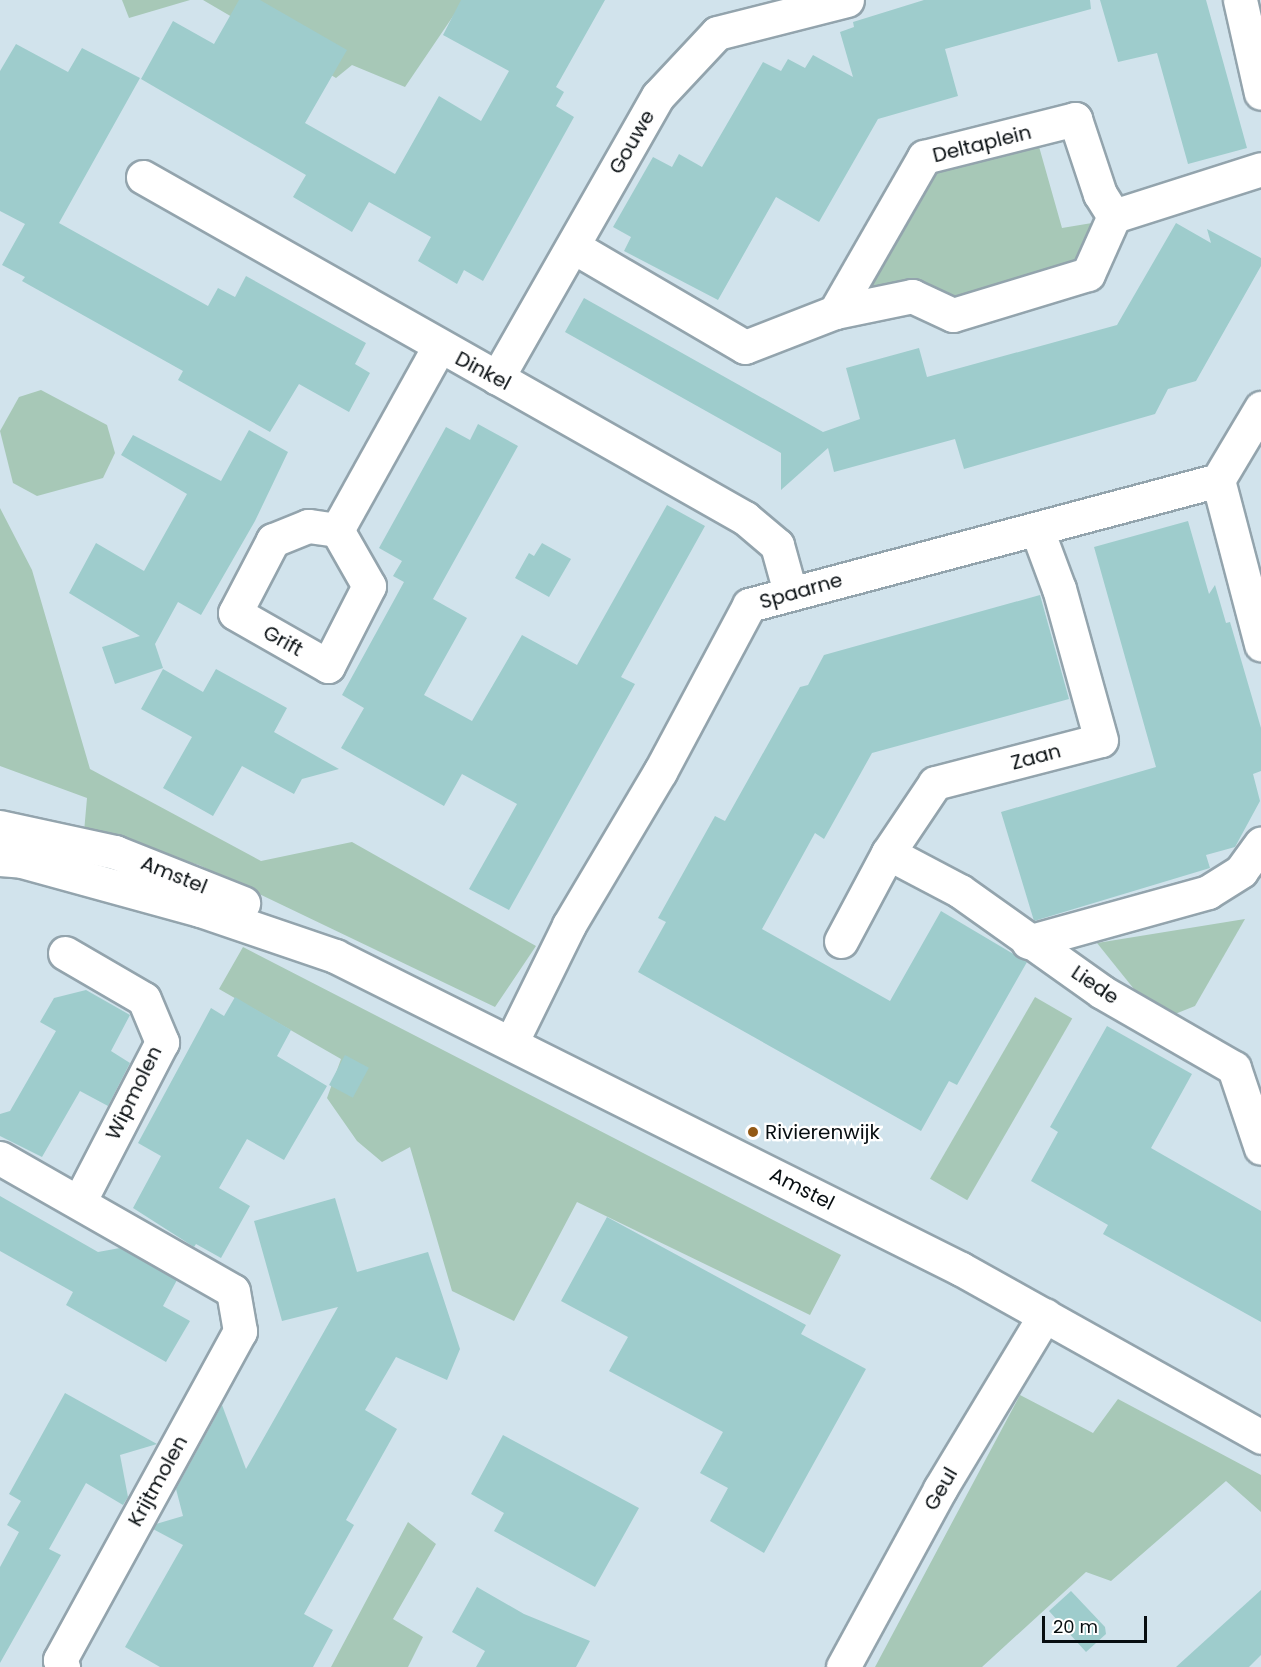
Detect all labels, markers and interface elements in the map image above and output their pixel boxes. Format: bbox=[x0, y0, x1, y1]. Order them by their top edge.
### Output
street label: Gouwe bbox=[604, 106, 660, 178]
street label: Deltaplein bbox=[930, 120, 1034, 168]
street label: Dinkel bbox=[451, 346, 515, 396]
street label: Spaarne bbox=[757, 568, 845, 614]
street label: Grift bbox=[259, 620, 307, 662]
street label: Zaan bbox=[1008, 739, 1064, 775]
street label: Amstel bbox=[137, 851, 211, 899]
street label: Liede bbox=[1067, 961, 1123, 1009]
street label: Wipmolen bbox=[101, 1042, 167, 1144]
place label: Rivierenwijk bbox=[765, 1120, 880, 1144]
marker: Rivierenwijk bbox=[746, 1125, 760, 1139]
street label: Amstel bbox=[766, 1163, 838, 1215]
street label: Krijtmolen bbox=[123, 1431, 193, 1531]
street label: Geul bbox=[919, 1463, 963, 1515]
scale bar bbox=[1045, 1604, 1150, 1642]
text: 20 m bbox=[1053, 1614, 1098, 1639]

